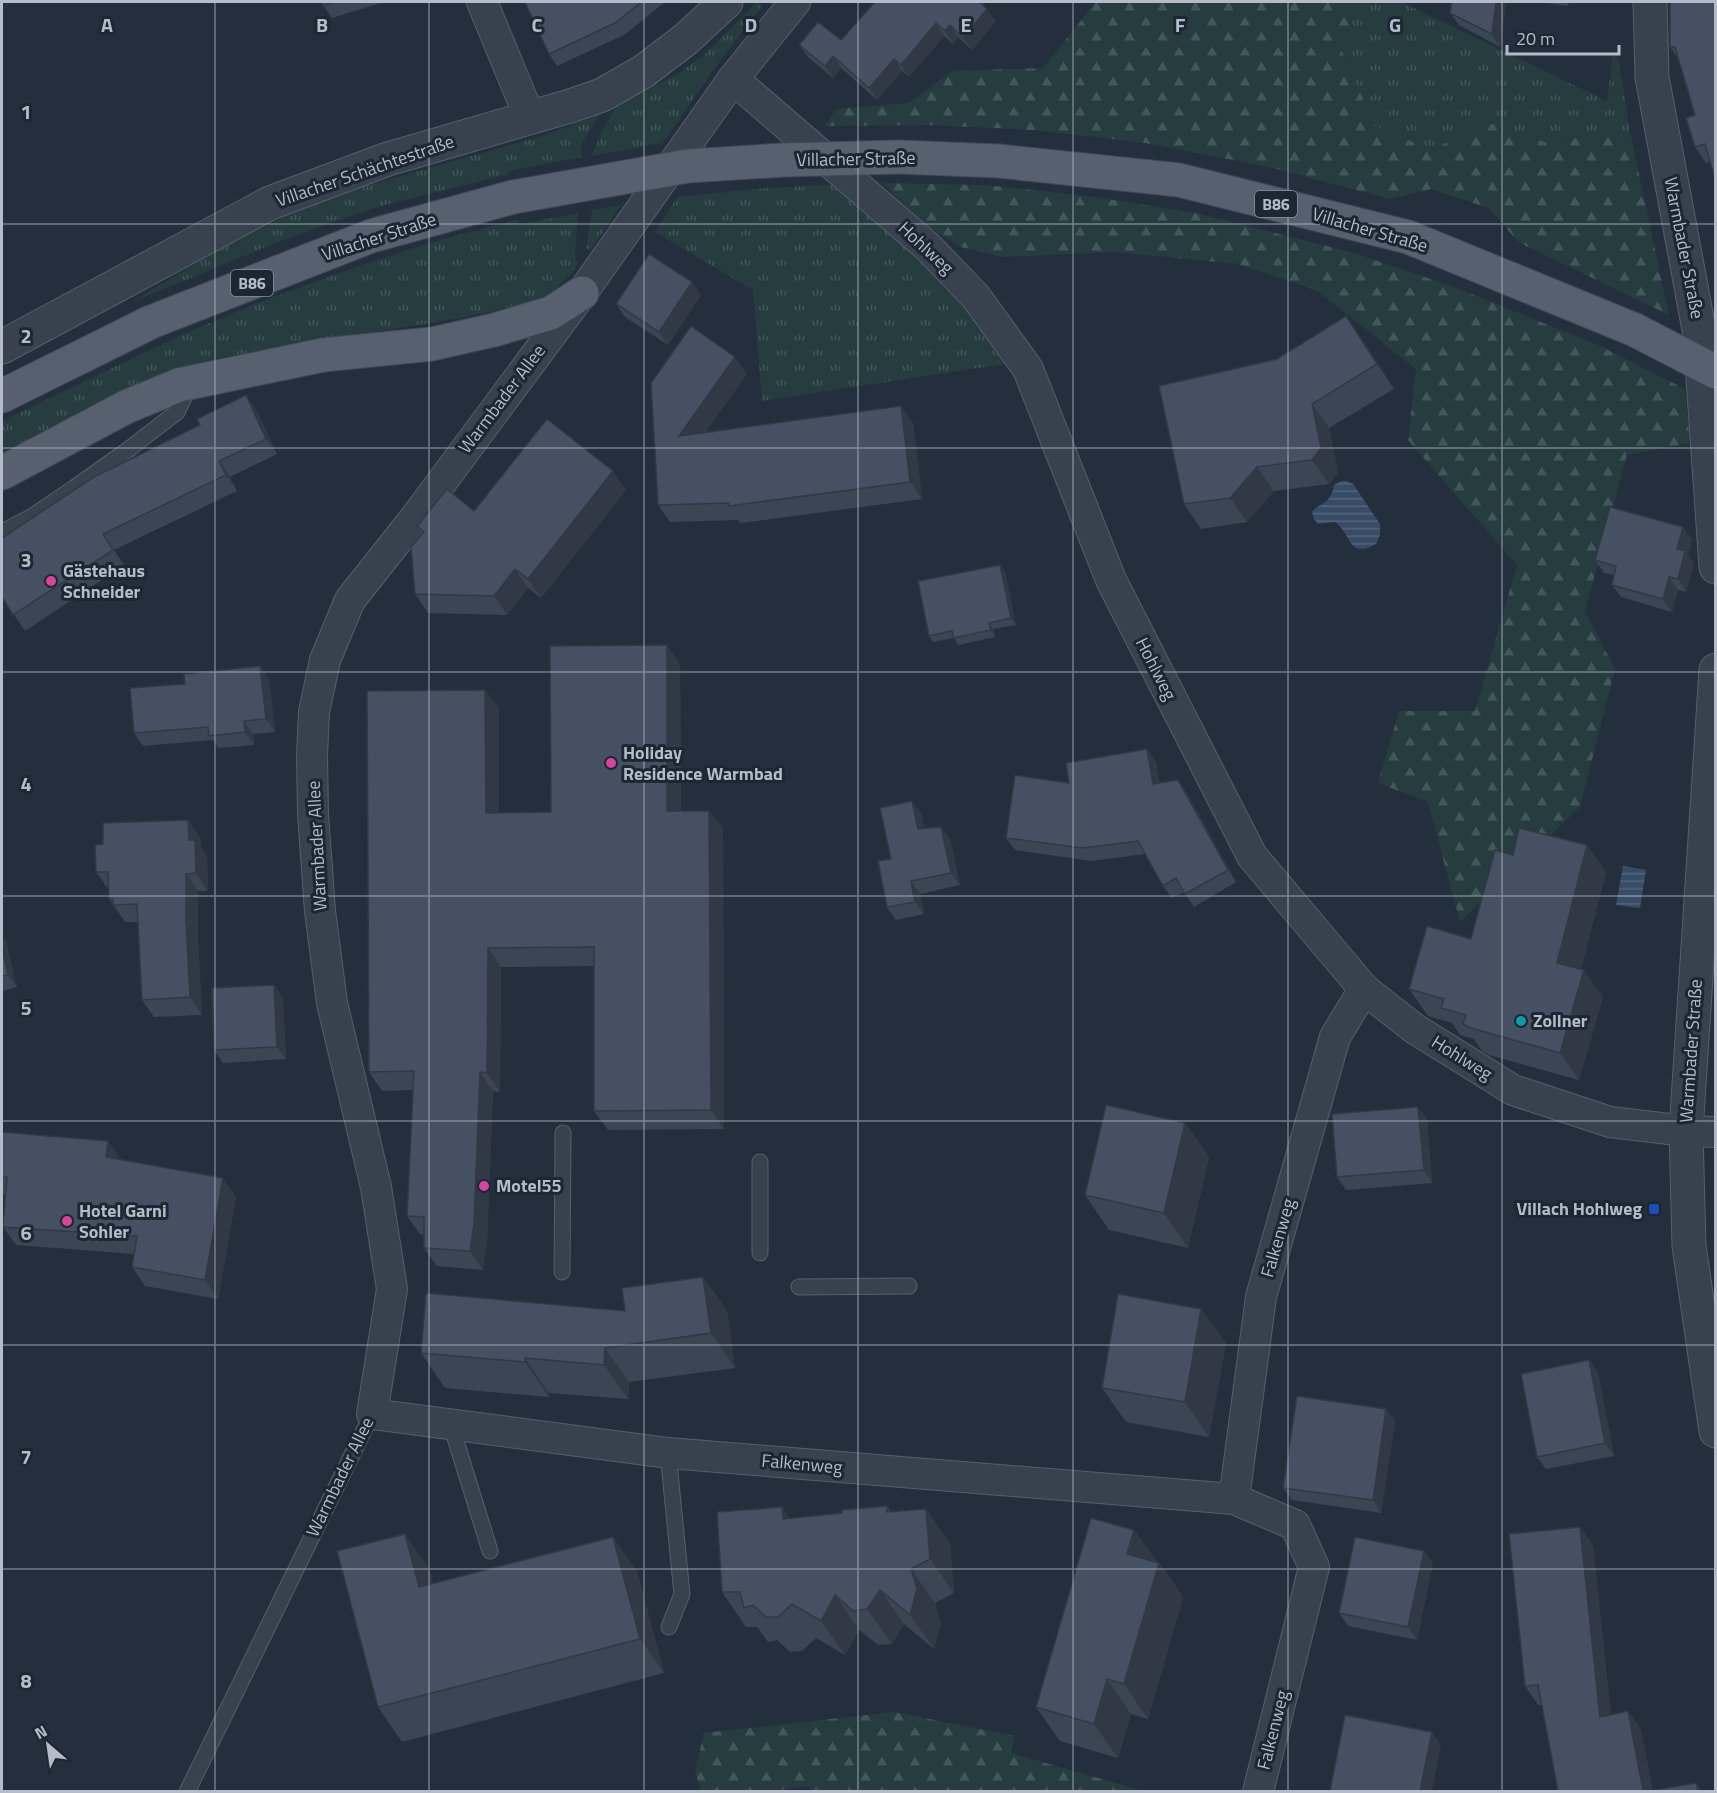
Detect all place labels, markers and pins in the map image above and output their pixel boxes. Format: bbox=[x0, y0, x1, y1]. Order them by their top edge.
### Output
place label: Gästehaus Schneider bbox=[63, 557, 145, 605]
marker: Gästehaus Schneider bbox=[44, 574, 58, 588]
place label: Holiday Residence Warmbad bbox=[623, 739, 783, 787]
marker: Holiday Residence Warmbad bbox=[604, 756, 618, 770]
place label: Zollner bbox=[1533, 1007, 1588, 1034]
marker: Zollner bbox=[1514, 1014, 1528, 1028]
place label: Motel55 bbox=[496, 1172, 562, 1199]
marker: Motel55 bbox=[477, 1179, 491, 1193]
place label: Villach Hohlweg bbox=[1516, 1195, 1642, 1222]
place label: Hotel Garni Sohler bbox=[79, 1197, 167, 1245]
marker: Villach Hohlweg bbox=[1647, 1202, 1661, 1216]
marker: Hotel Garni Sohler bbox=[60, 1214, 74, 1228]

